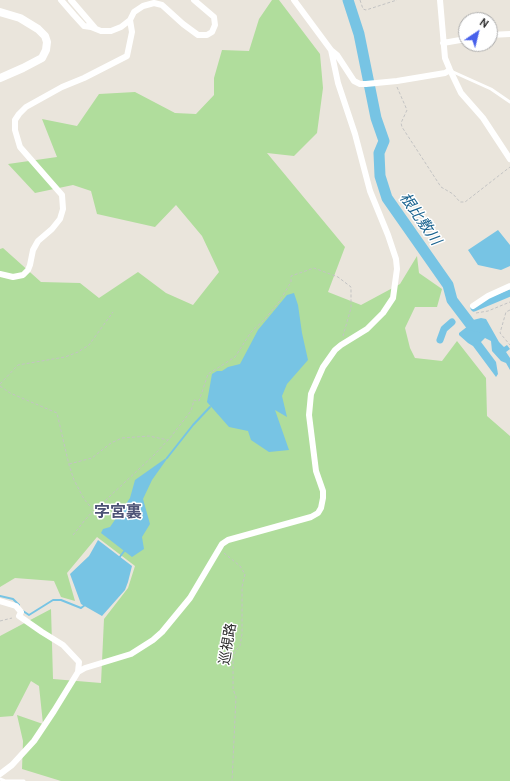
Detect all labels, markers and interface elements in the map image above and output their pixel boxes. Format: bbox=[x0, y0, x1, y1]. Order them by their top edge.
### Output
north arrow bbox=[458, 12, 498, 52]
text: N bbox=[477, 15, 492, 31]
water label: 根比敷川 bbox=[395, 189, 445, 249]
district label: 字宮裏 bbox=[94, 502, 142, 522]
street label: 巡視路 bbox=[216, 622, 240, 666]

